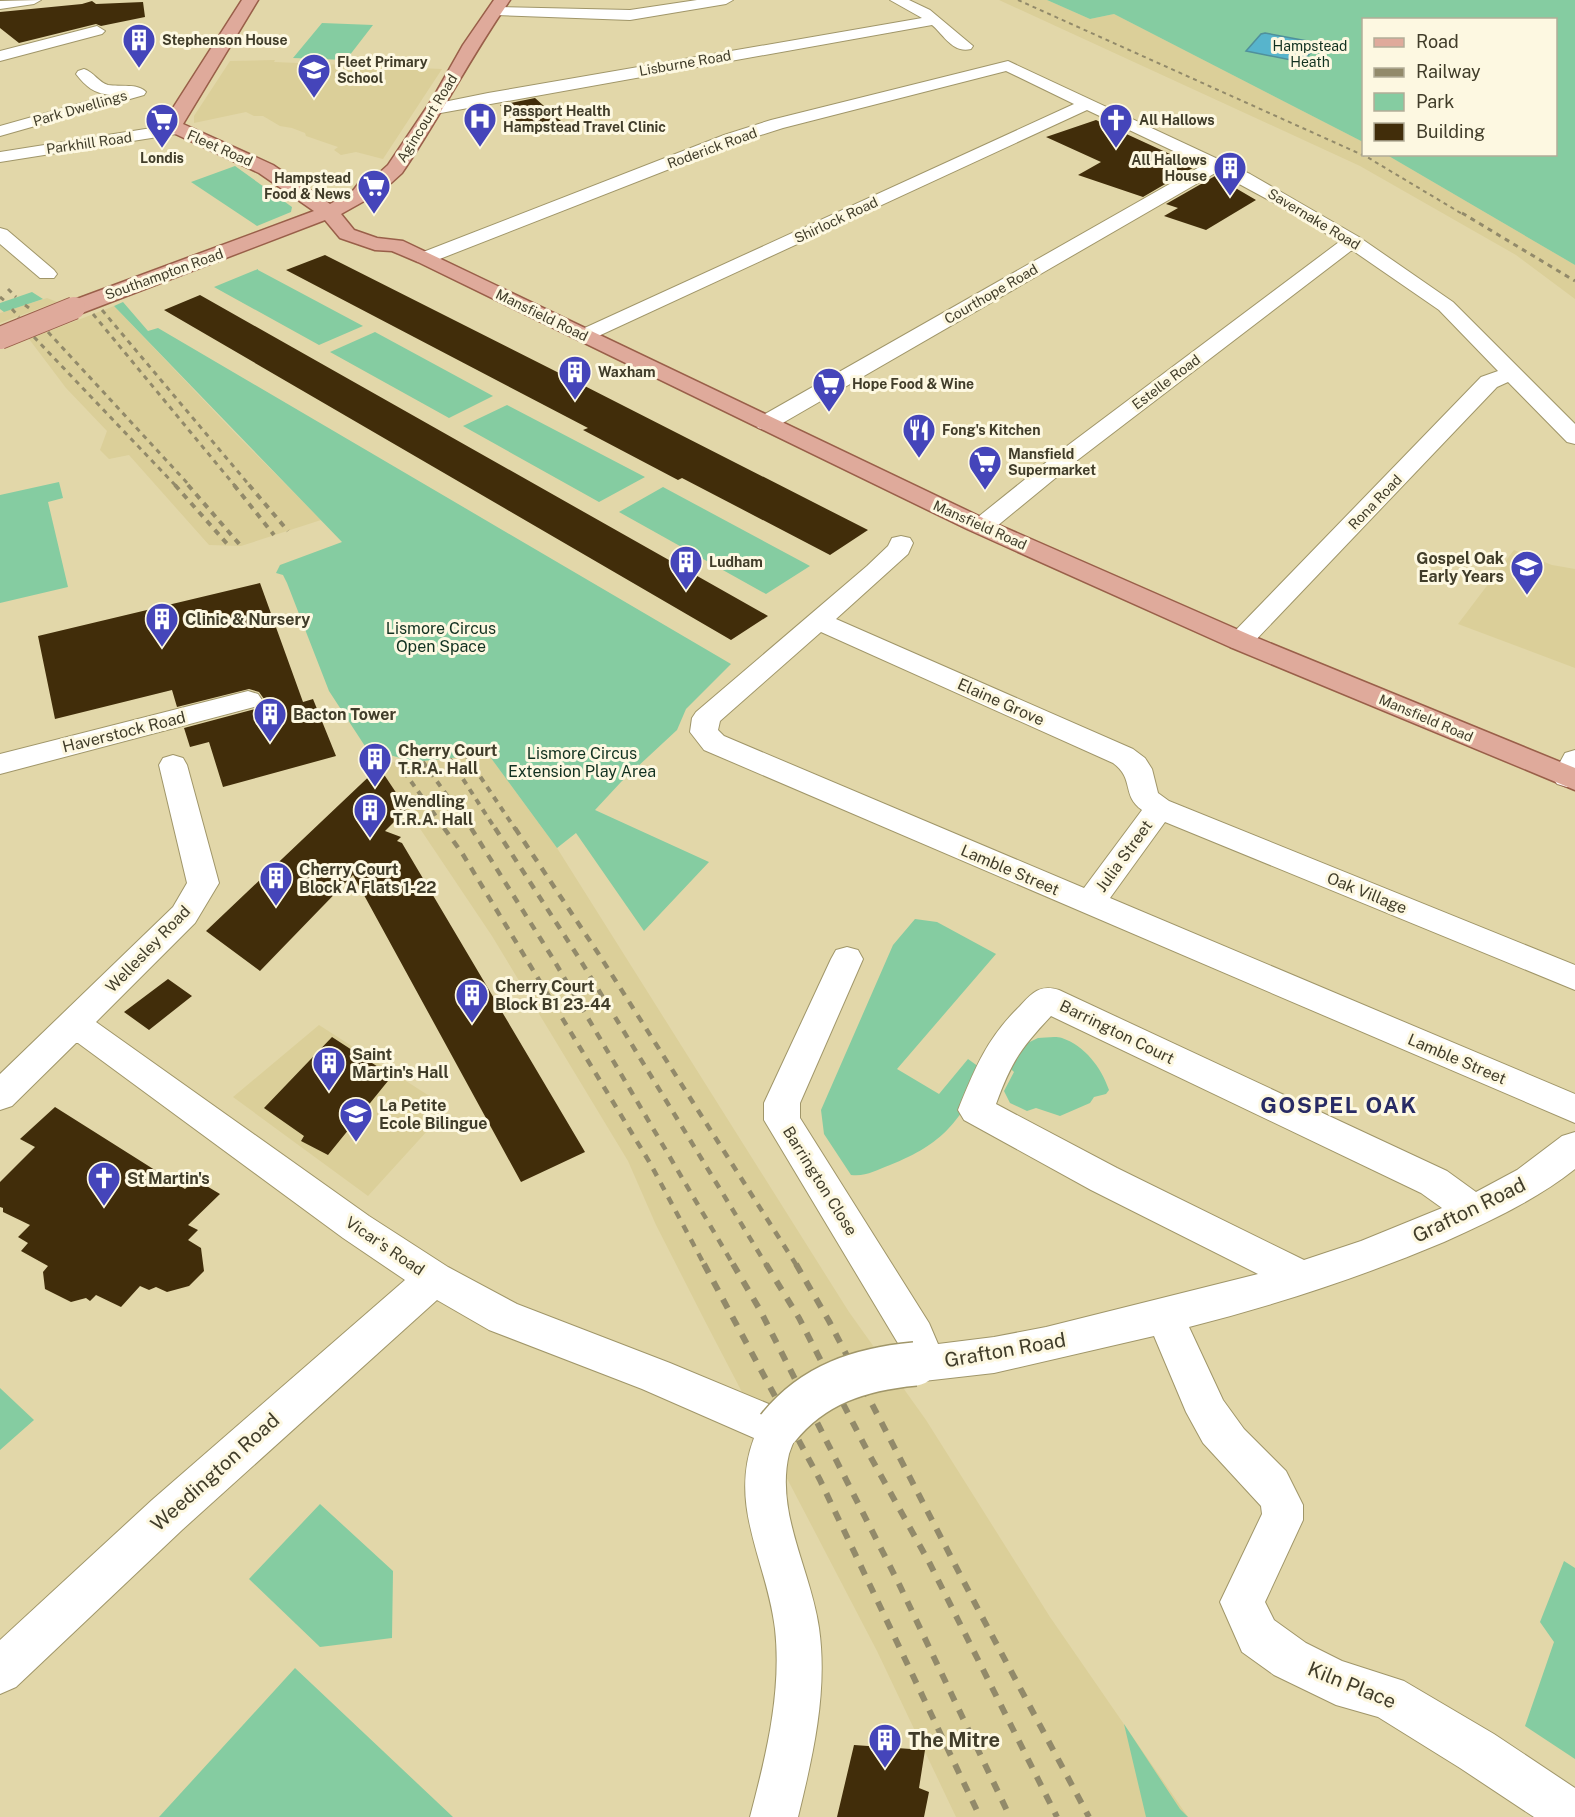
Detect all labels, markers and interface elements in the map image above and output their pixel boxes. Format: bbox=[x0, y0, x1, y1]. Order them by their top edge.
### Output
legend bbox=[1362, 18, 1557, 156]
building icon: Stephenson House bbox=[121, 22, 157, 69]
text: Road bbox=[1416, 31, 1459, 52]
place label: Stephenson House bbox=[162, 32, 288, 48]
park label: Hampstead Heath bbox=[1273, 38, 1347, 70]
street label: Lisburne Road bbox=[638, 47, 732, 79]
school or university icon: Fleet Primary School bbox=[296, 52, 332, 99]
place label: Fleet Primary School bbox=[337, 54, 428, 86]
text: Railway bbox=[1416, 61, 1481, 82]
street label: Agincourt Road bbox=[393, 71, 461, 165]
street label: Park Dwellings bbox=[31, 87, 129, 129]
text: Park bbox=[1416, 91, 1454, 112]
hospital icon: Passport Health Hampstead Travel Clinic bbox=[462, 101, 498, 148]
supermarket icon: Londis bbox=[144, 102, 180, 149]
church icon: All Hallows bbox=[1098, 102, 1134, 149]
place label: Passport Health Hampstead Travel Clinic bbox=[503, 103, 666, 135]
place label: All Hallows bbox=[1139, 112, 1215, 128]
text: Building bbox=[1416, 121, 1485, 142]
street label: Roderick Road bbox=[665, 124, 759, 172]
street label: Fleet Road bbox=[185, 127, 255, 169]
street label: Parkhill Road bbox=[45, 129, 133, 157]
place label: Londis bbox=[140, 150, 184, 166]
building icon: All Hallows House bbox=[1212, 150, 1248, 197]
place label: All Hallows House bbox=[1131, 152, 1207, 184]
supermarket icon: Hampstead Food & News bbox=[356, 168, 392, 215]
place label: Hampstead Food & News bbox=[264, 170, 351, 202]
street label: Savernake Road bbox=[1265, 185, 1363, 253]
street label: Shirlock Road bbox=[792, 194, 880, 246]
street label: Southampton Road bbox=[103, 245, 225, 303]
street label: Courthope Road bbox=[941, 261, 1041, 327]
street label: Mansfield Road bbox=[493, 286, 591, 344]
street label: Estelle Road bbox=[1129, 351, 1203, 413]
building icon: Waxham bbox=[557, 354, 593, 401]
place label: Waxham bbox=[598, 364, 656, 380]
supermarket icon: Hope Food & Wine bbox=[811, 366, 847, 413]
place label: Hope Food & Wine bbox=[852, 376, 974, 392]
restaurant icon: Fong's Kitchen bbox=[901, 412, 937, 459]
place label: Fong's Kitchen bbox=[942, 422, 1040, 438]
supermarket icon: Mansfield Supermarket bbox=[967, 444, 1003, 491]
place label: Mansfield Supermarket bbox=[1008, 446, 1096, 478]
street label: Rona Road bbox=[1345, 471, 1405, 533]
street label: Mansfield Road bbox=[931, 497, 1029, 553]
building icon: Ludham bbox=[668, 544, 704, 591]
place label: Gospel Oak Early Years bbox=[1416, 549, 1504, 586]
school or university icon: Gospel Oak Early Years bbox=[1509, 549, 1545, 596]
place label: Ludham bbox=[709, 554, 763, 570]
building icon: Clinic & Nursery bbox=[144, 601, 180, 648]
place label: Clinic & Nursery bbox=[185, 610, 310, 629]
park label: Lismore Circus Open Space bbox=[386, 619, 496, 656]
street label: Elaine Grove bbox=[955, 674, 1047, 730]
street label: Mansfield Road bbox=[1376, 691, 1476, 745]
building icon: Bacton Tower bbox=[252, 696, 288, 743]
place label: Bacton Tower bbox=[293, 705, 396, 724]
street label: Haverstock Road bbox=[60, 708, 188, 756]
building icon: Cherry Court T.R.A. Hall bbox=[357, 741, 393, 788]
place label: Cherry Court T.R.A. Hall bbox=[398, 741, 498, 778]
park label: Lismore Circus Extension Play Area bbox=[508, 744, 656, 781]
building icon: Wendling T.R.A. Hall bbox=[352, 792, 388, 839]
place label: Wendling T.R.A. Hall bbox=[393, 792, 473, 829]
street label: Julia Street bbox=[1092, 817, 1156, 895]
street label: Lamble Street bbox=[958, 841, 1062, 899]
building icon: Cherry Court Block A Flats 1-22 bbox=[258, 860, 294, 907]
place label: Cherry Court Block A Flats 1-22 bbox=[299, 860, 437, 897]
street label: Oak Village bbox=[1324, 868, 1410, 918]
street label: Wellesley Road bbox=[102, 902, 194, 996]
building icon: Cherry Court Block B1 23-44 bbox=[454, 977, 490, 1024]
place label: Cherry Court Block B1 23-44 bbox=[495, 977, 612, 1014]
street label: Barrington Court bbox=[1057, 996, 1177, 1068]
street label: Lamble Street bbox=[1405, 1030, 1509, 1088]
building icon: Saint Martin's Hall bbox=[311, 1045, 347, 1092]
place label: Saint Martin's Hall bbox=[352, 1045, 449, 1082]
district label: GOSPEL OAK bbox=[1260, 1092, 1418, 1118]
school or university icon: La Petite Ecole Bilingue bbox=[338, 1096, 374, 1143]
place label: La Petite Ecole Bilingue bbox=[379, 1096, 488, 1133]
street label: Barrington Close bbox=[779, 1123, 861, 1239]
church icon: St Martin's bbox=[86, 1160, 122, 1207]
place label: St Martin's bbox=[127, 1169, 210, 1188]
street label: Grafton Road bbox=[1409, 1172, 1529, 1248]
street label: Vicar's Road bbox=[342, 1213, 428, 1279]
street label: Grafton Road bbox=[942, 1328, 1068, 1372]
street label: Weedington Road bbox=[146, 1408, 284, 1536]
street label: Kiln Place bbox=[1304, 1656, 1400, 1714]
building icon: The Mitre bbox=[867, 1722, 903, 1769]
place label: The Mitre bbox=[908, 1728, 1000, 1752]

